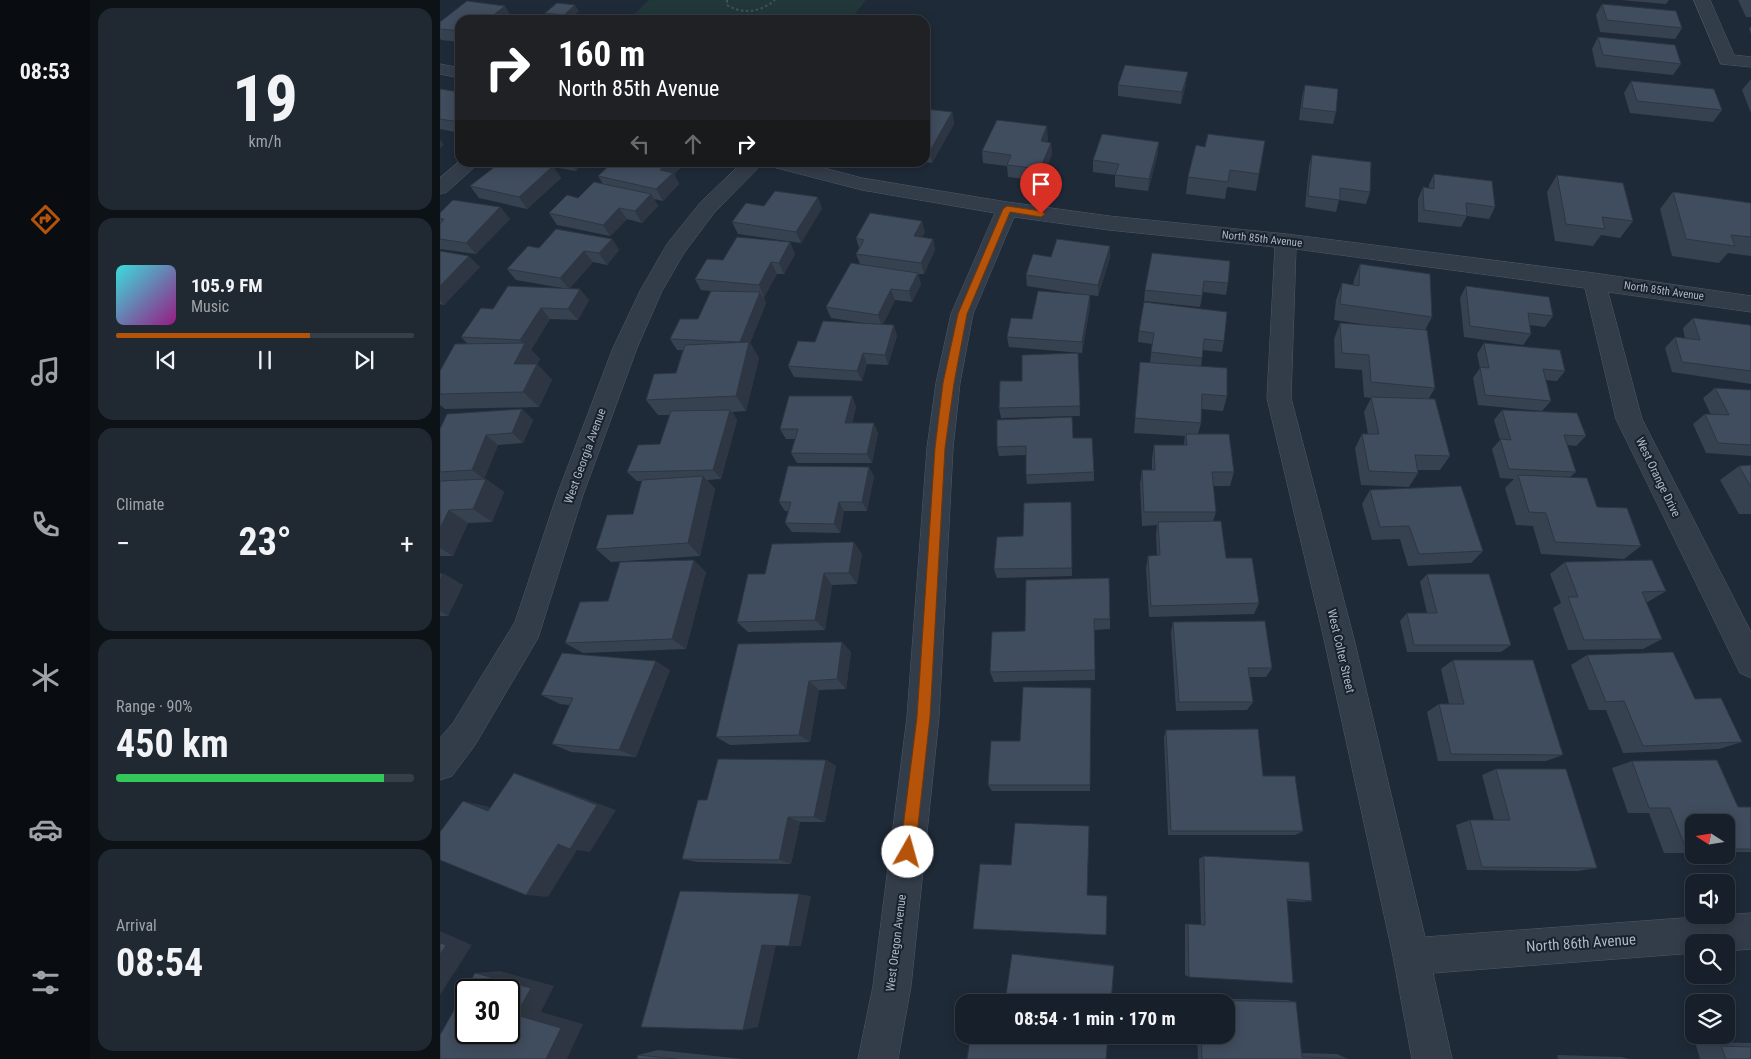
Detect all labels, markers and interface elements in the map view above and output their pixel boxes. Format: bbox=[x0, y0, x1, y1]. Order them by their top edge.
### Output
text: 160 m bbox=[558, 34, 645, 75]
icon: right bbox=[475, 35, 540, 100]
text: 08:53 bbox=[20, 59, 70, 84]
text: 19 bbox=[232, 61, 298, 137]
text: North 85th Avenue bbox=[558, 76, 719, 101]
icon: left bbox=[626, 130, 654, 158]
icon: ahead bbox=[679, 130, 707, 158]
icon: right bbox=[732, 130, 760, 158]
text: km/h bbox=[249, 132, 281, 151]
pin bbox=[1020, 163, 1062, 214]
icon: arrive bbox=[1027, 170, 1055, 198]
icon: directions bbox=[28, 202, 63, 237]
street label: North 85th Avenue bbox=[1221, 228, 1303, 250]
text: 105.9 FM bbox=[191, 274, 263, 297]
street label: North 85th Avenue bbox=[1623, 279, 1705, 303]
text: Music bbox=[191, 297, 229, 316]
icon: previous bbox=[152, 346, 180, 374]
icon: pause bbox=[251, 346, 279, 374]
icon: next bbox=[350, 346, 378, 374]
icon: music bbox=[28, 354, 63, 389]
street label: West Georgia Avenue bbox=[561, 406, 609, 506]
street label: West Orange Drive bbox=[1633, 435, 1683, 519]
text: Climate bbox=[116, 495, 164, 514]
icon: phone bbox=[28, 507, 63, 542]
text: 23° bbox=[238, 520, 292, 564]
text: − bbox=[116, 527, 130, 560]
text: + bbox=[400, 527, 414, 560]
street label: West Colter Street bbox=[1325, 608, 1358, 695]
icon: climate bbox=[28, 660, 63, 695]
text: Range · 90% bbox=[116, 697, 192, 716]
text: 450 km bbox=[116, 722, 229, 766]
icon: car bbox=[28, 812, 63, 847]
north arrow bbox=[1685, 814, 1735, 864]
map controls bbox=[1685, 814, 1735, 1044]
position arrow bbox=[881, 825, 933, 877]
button: sound bbox=[1685, 874, 1735, 924]
street label: West Oregon Avenue bbox=[883, 893, 909, 992]
text: Arrival bbox=[116, 916, 157, 935]
street label: North 86th Avenue bbox=[1525, 930, 1637, 956]
button: search bbox=[1685, 934, 1735, 984]
text: 08:54 bbox=[116, 941, 203, 985]
icon: filters bbox=[28, 965, 63, 1000]
speed limit sign: 30 bbox=[455, 979, 520, 1044]
button: layers bbox=[1685, 994, 1735, 1044]
text: 08:54 · 1 min · 170 m bbox=[1014, 1007, 1176, 1030]

